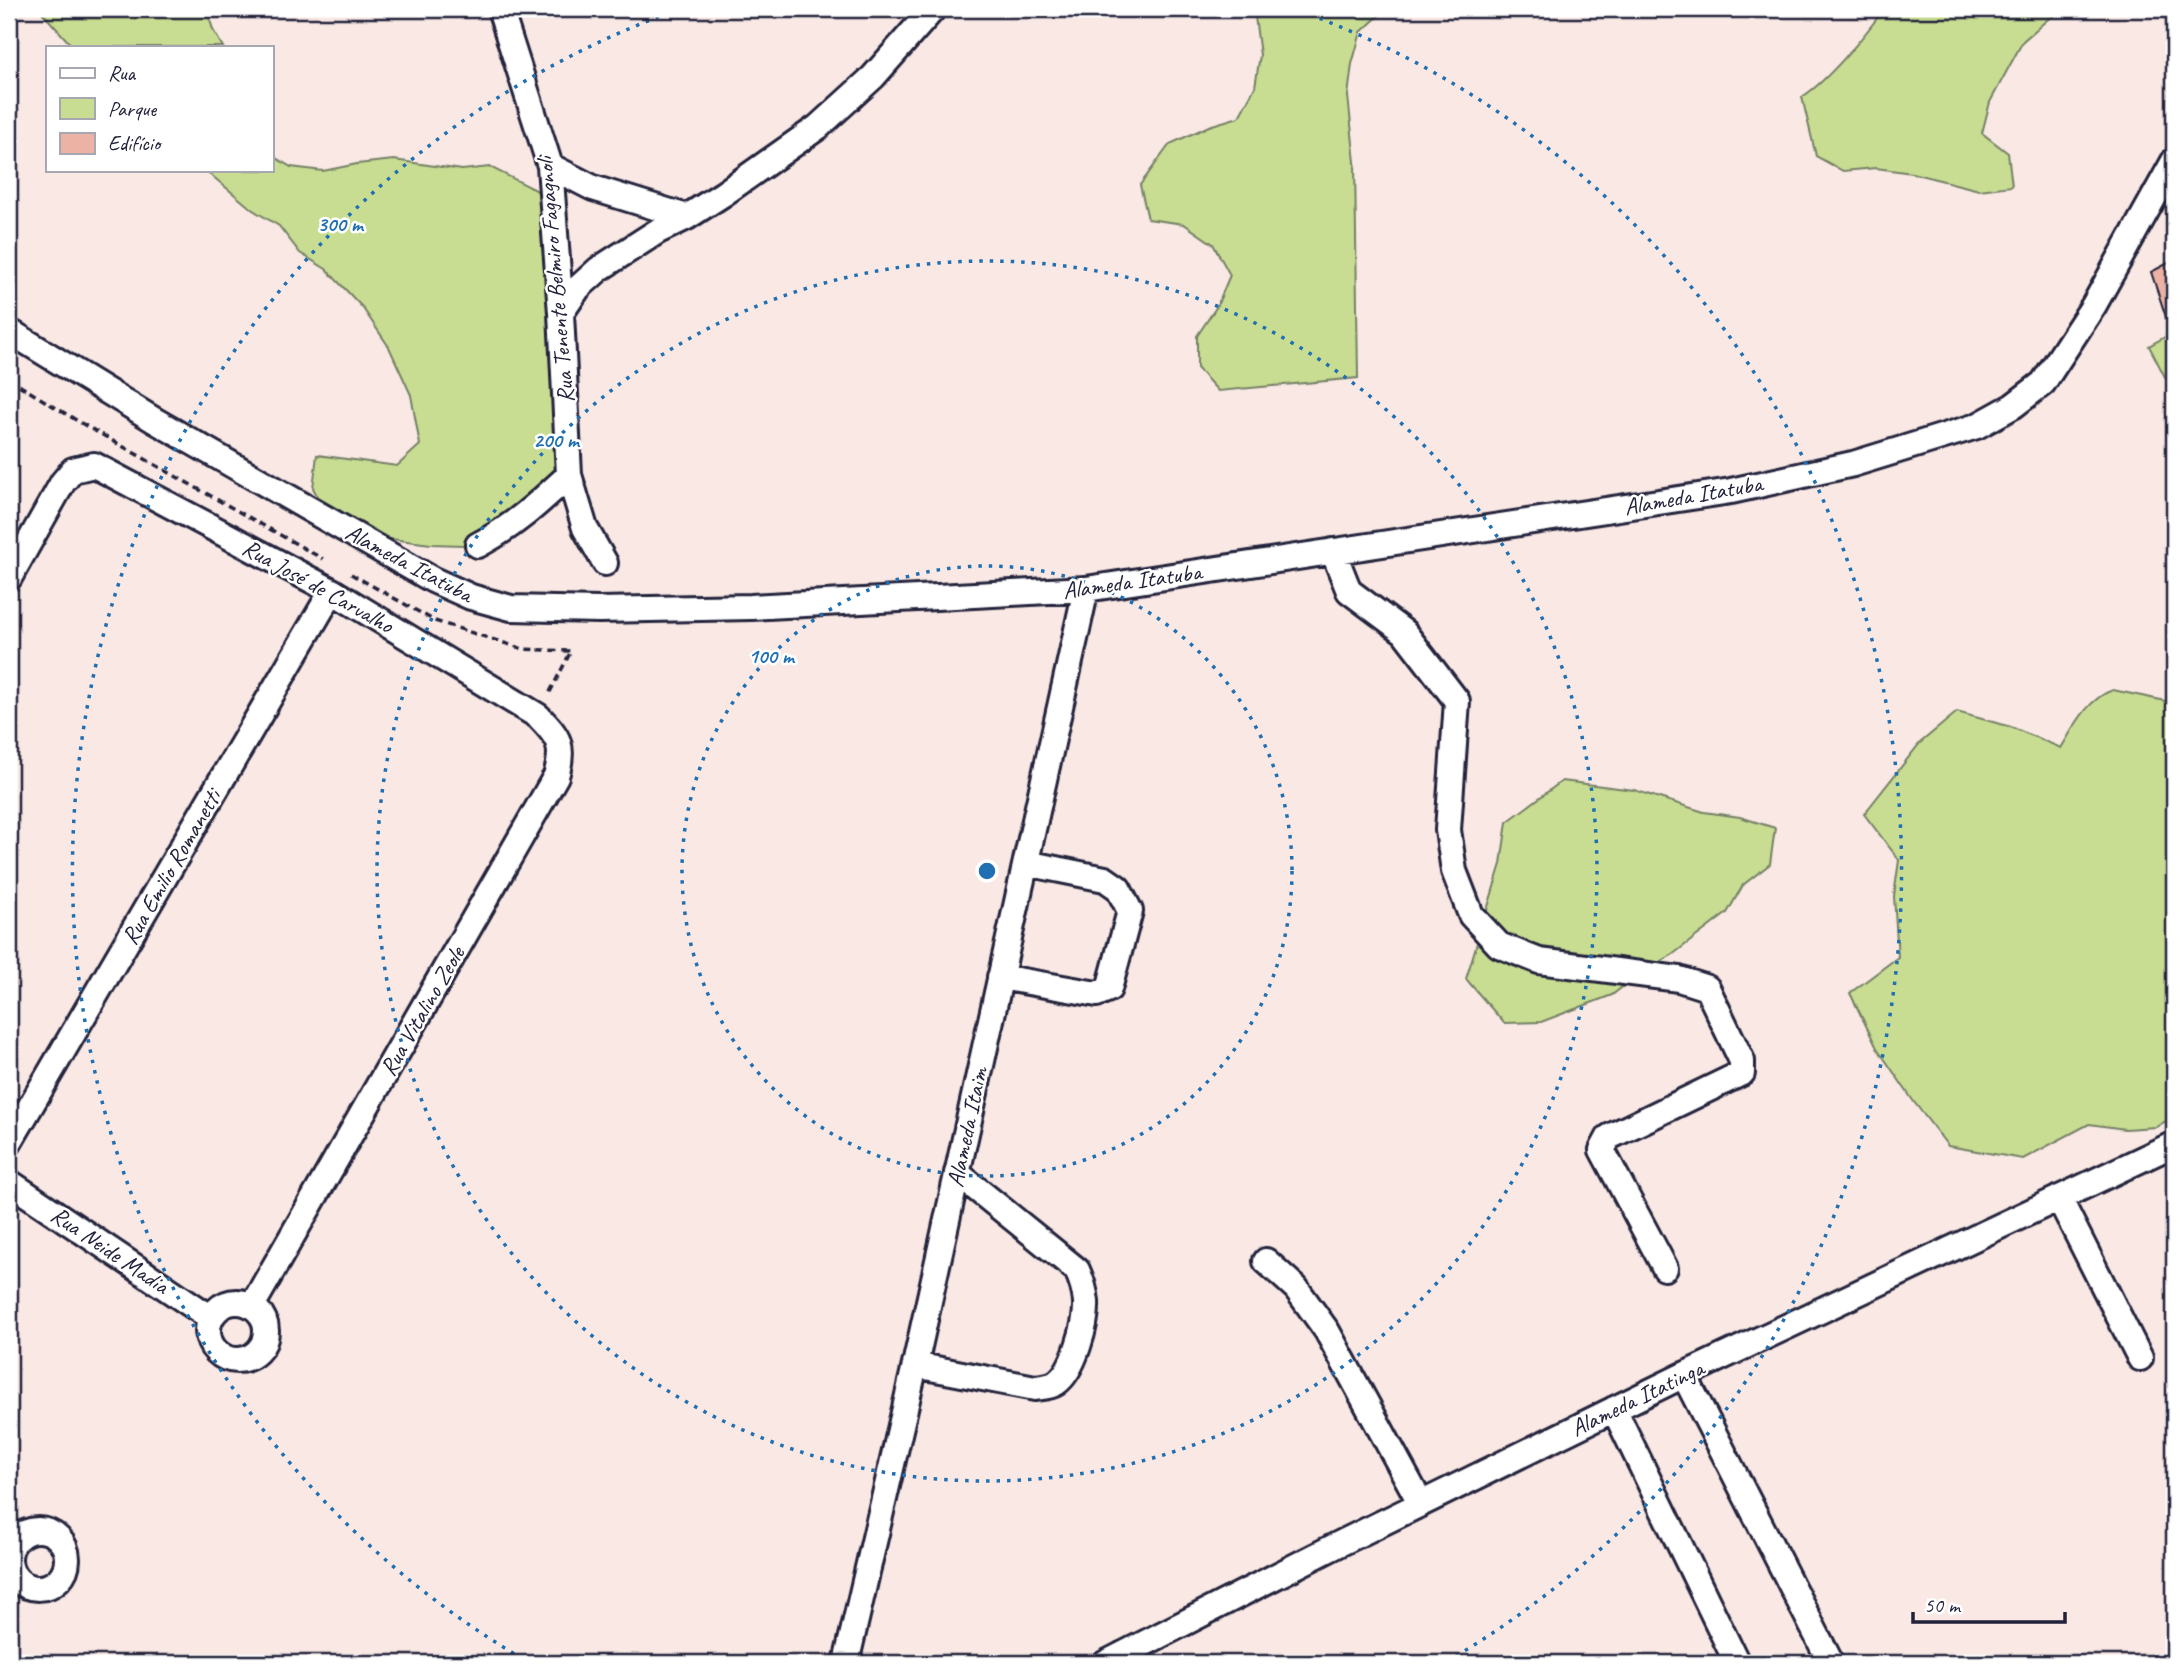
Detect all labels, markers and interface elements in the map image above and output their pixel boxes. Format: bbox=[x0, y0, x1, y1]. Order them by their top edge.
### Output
legend bbox=[46, 46, 273, 172]
text: Rua bbox=[108, 60, 136, 86]
text: Parque bbox=[108, 96, 157, 122]
text: Edifício bbox=[108, 130, 163, 156]
street label: Rua Tenente Belmiro Fagagnoli bbox=[529, 152, 581, 404]
text: 300 m bbox=[317, 211, 365, 237]
text: 200 m bbox=[533, 427, 581, 453]
street label: Alameda Itatuba bbox=[1622, 468, 1766, 522]
street label: Alameda Itatuba bbox=[340, 517, 480, 610]
street label: Rua José de Carvalho bbox=[237, 532, 400, 641]
street label: Alameda Itatuba bbox=[1061, 556, 1205, 606]
text: 100 m bbox=[748, 643, 796, 669]
street label: Rua Emilio Romanetti bbox=[115, 781, 229, 950]
centre of rings bbox=[975, 859, 999, 883]
street label: Rua Vitalino Zeole bbox=[373, 939, 472, 1081]
street label: Alameda Itaim bbox=[940, 1063, 995, 1190]
street label: Rua Neide Madia bbox=[45, 1200, 176, 1301]
street label: Alameda Itatinga bbox=[1566, 1352, 1710, 1443]
scale bar bbox=[1913, 1581, 2066, 1625]
text: 50 m bbox=[1924, 1592, 1962, 1618]

